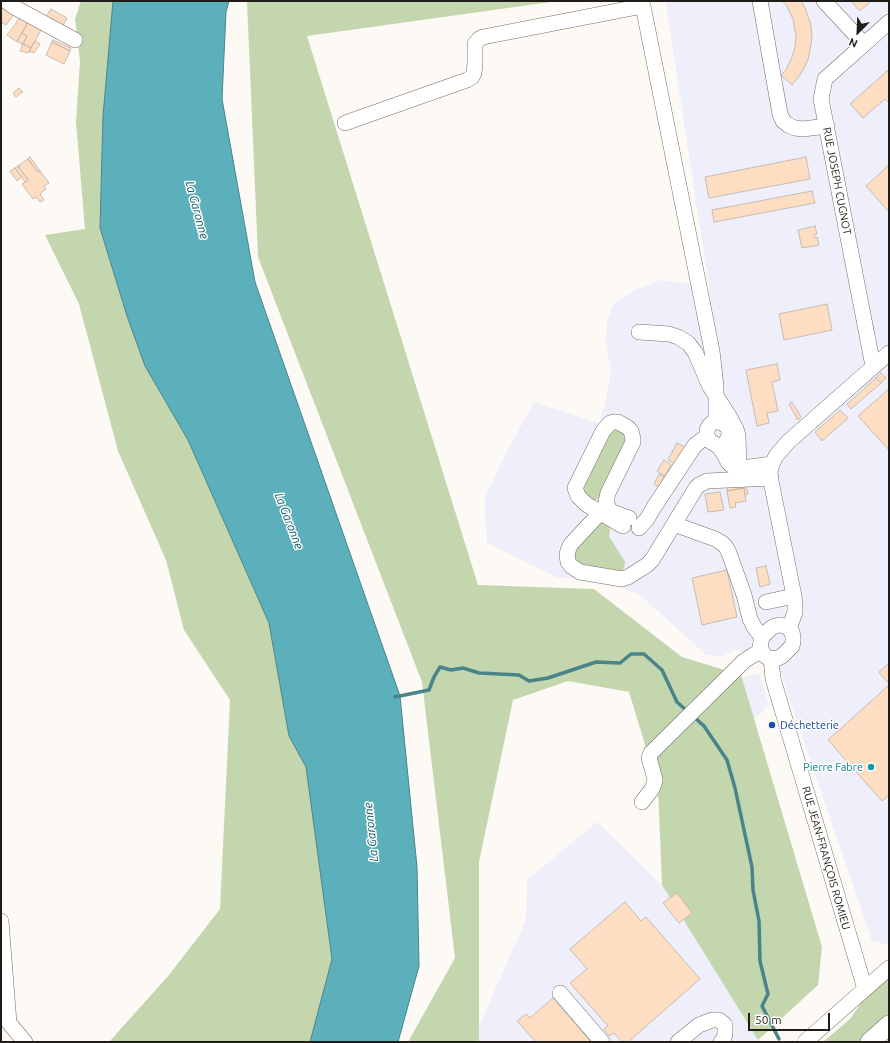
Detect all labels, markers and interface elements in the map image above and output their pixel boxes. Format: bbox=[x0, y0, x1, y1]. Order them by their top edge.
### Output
north arrow bbox=[838, 12, 878, 52]
text: N bbox=[847, 36, 859, 50]
street label: RUE JOSEPH CUGNOT bbox=[820, 126, 854, 236]
water label: La Garonne bbox=[182, 179, 212, 241]
water label: La Garonne bbox=[272, 491, 306, 551]
place label: Déchetterie bbox=[780, 718, 839, 732]
marker: Déchetterie bbox=[767, 720, 777, 730]
place label: Pierre Fabre bbox=[803, 760, 863, 774]
marker: Pierre Fabre bbox=[866, 762, 876, 772]
street label: RUE JEAN-FRANÇOIS ROMIEU bbox=[799, 785, 853, 931]
water label: La Garonne bbox=[361, 802, 381, 862]
scale bar bbox=[750, 1005, 832, 1031]
text: 50 m bbox=[755, 1013, 782, 1026]

